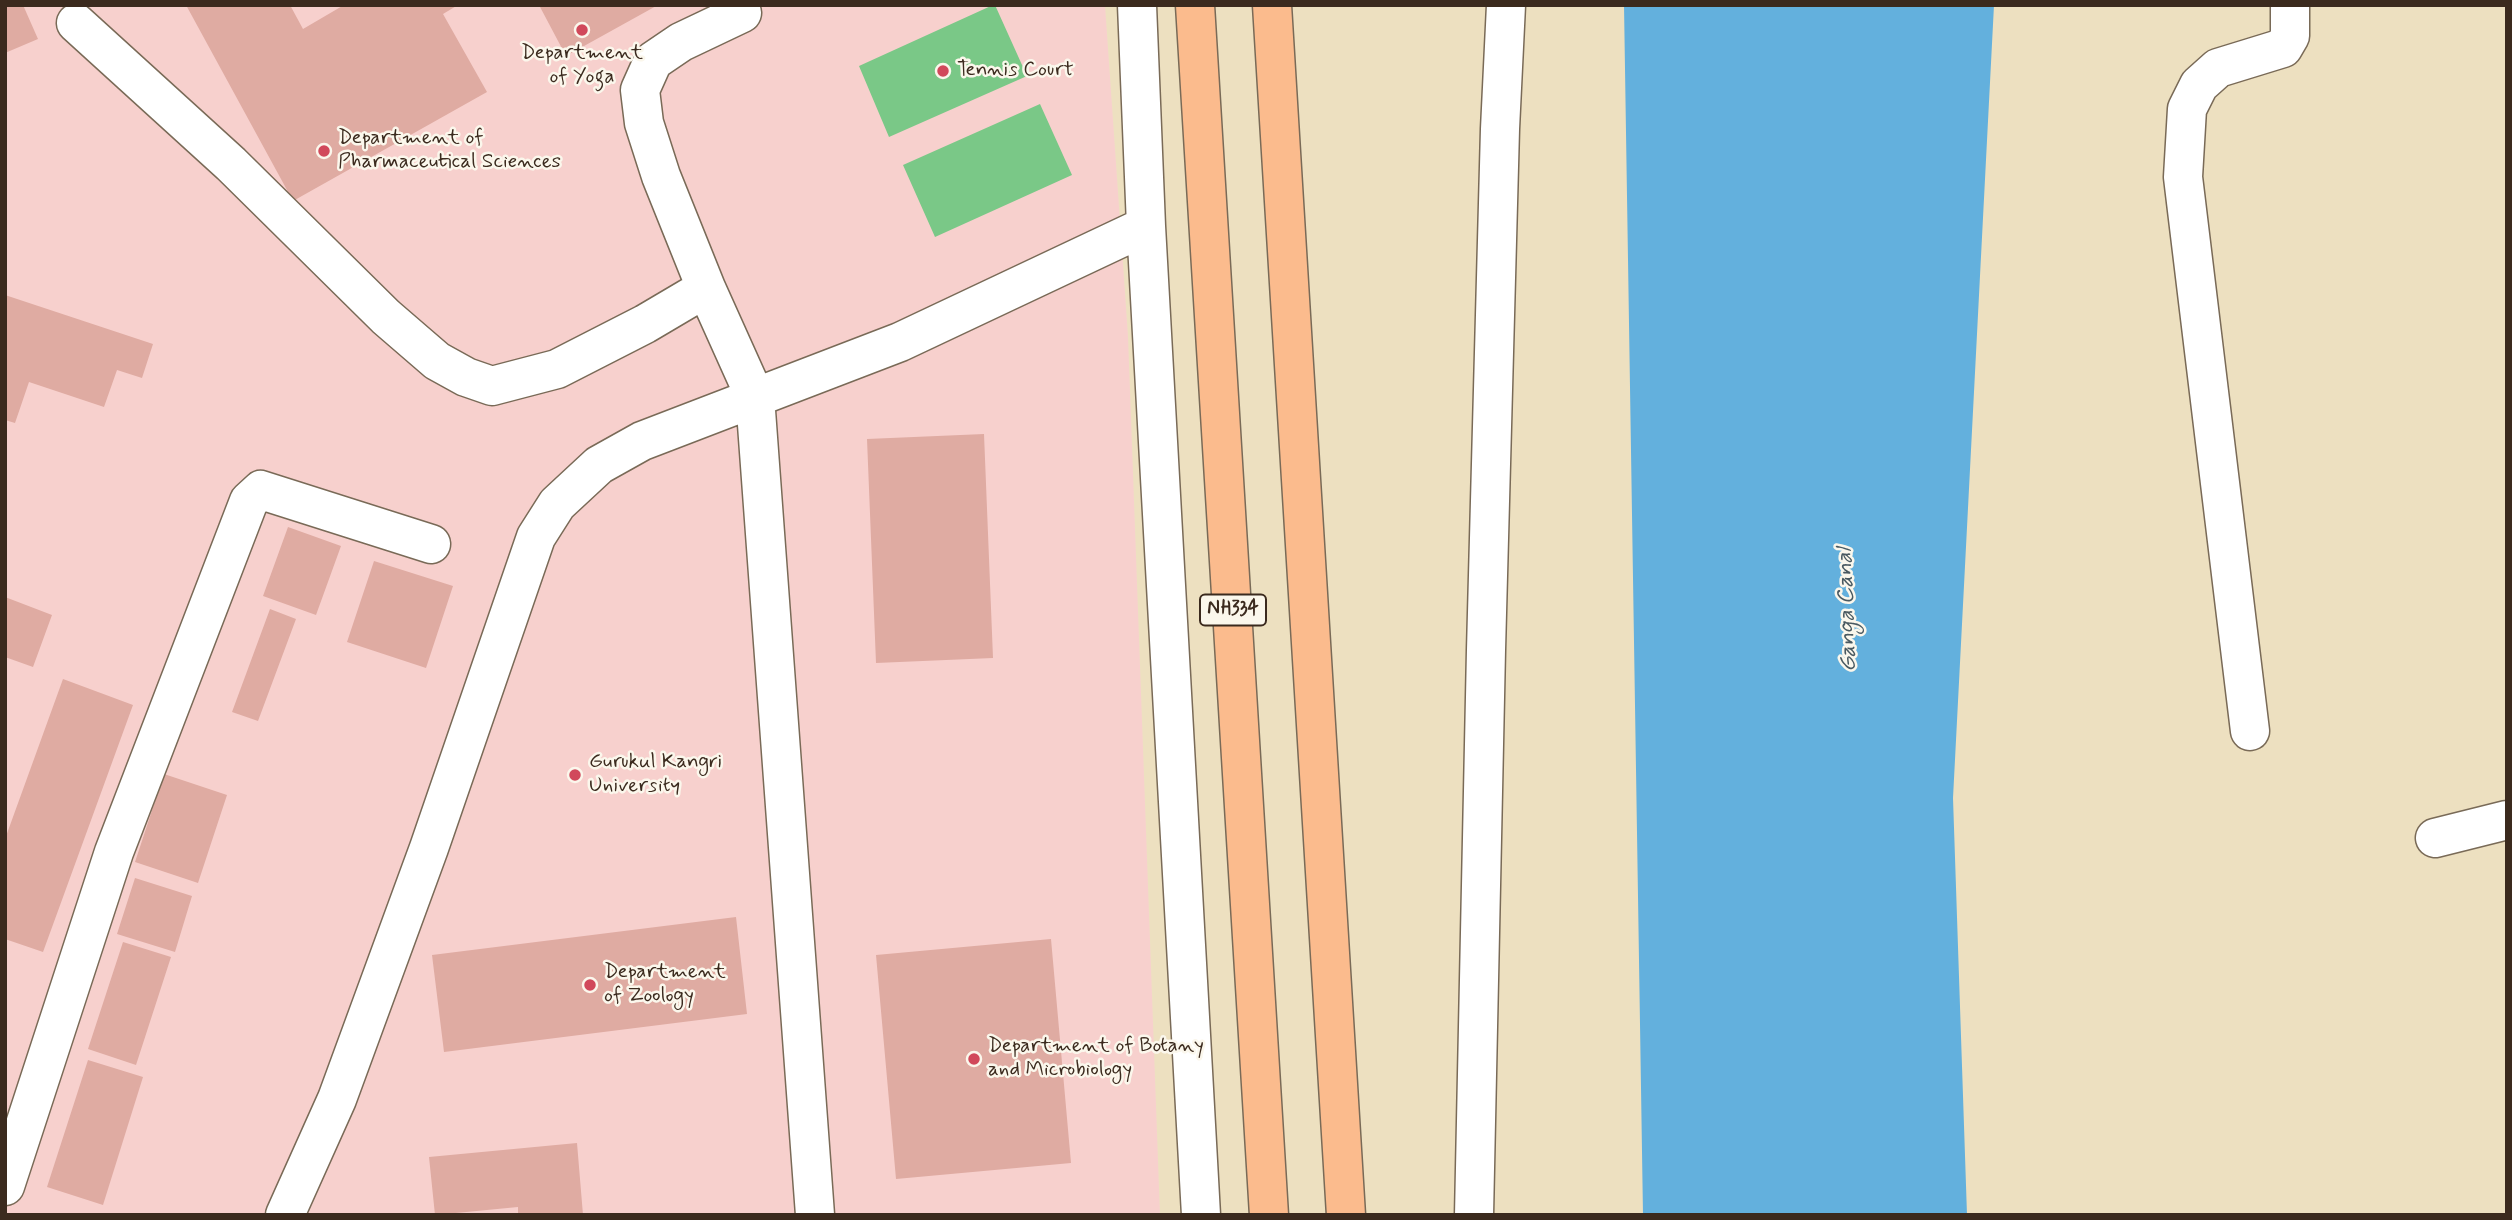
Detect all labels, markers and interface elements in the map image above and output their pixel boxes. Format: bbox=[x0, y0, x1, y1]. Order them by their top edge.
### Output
marker: Department of Yoga bbox=[574, 22, 590, 38]
place label: Department of Yoga bbox=[521, 41, 643, 91]
place label: Tennis Court bbox=[957, 58, 1074, 84]
marker: Tennis Court bbox=[935, 63, 951, 79]
place label: Department of Pharmaceutical Sciences bbox=[338, 126, 561, 176]
marker: Department of Pharmaceutical Sciences bbox=[316, 143, 332, 159]
water label: Ganga Canal bbox=[1832, 548, 1864, 672]
road number: NH334 bbox=[1200, 594, 1266, 625]
place label: Gurukul Kangri University bbox=[589, 750, 722, 800]
marker: Gurukul Kangri University bbox=[567, 767, 583, 783]
place label: Department of Zoology bbox=[604, 960, 726, 1010]
marker: Department of Zoology bbox=[582, 977, 598, 993]
place label: Department of Botany and Microbiology bbox=[988, 1034, 1204, 1084]
marker: Department of Botany and Microbiology bbox=[966, 1051, 982, 1067]

